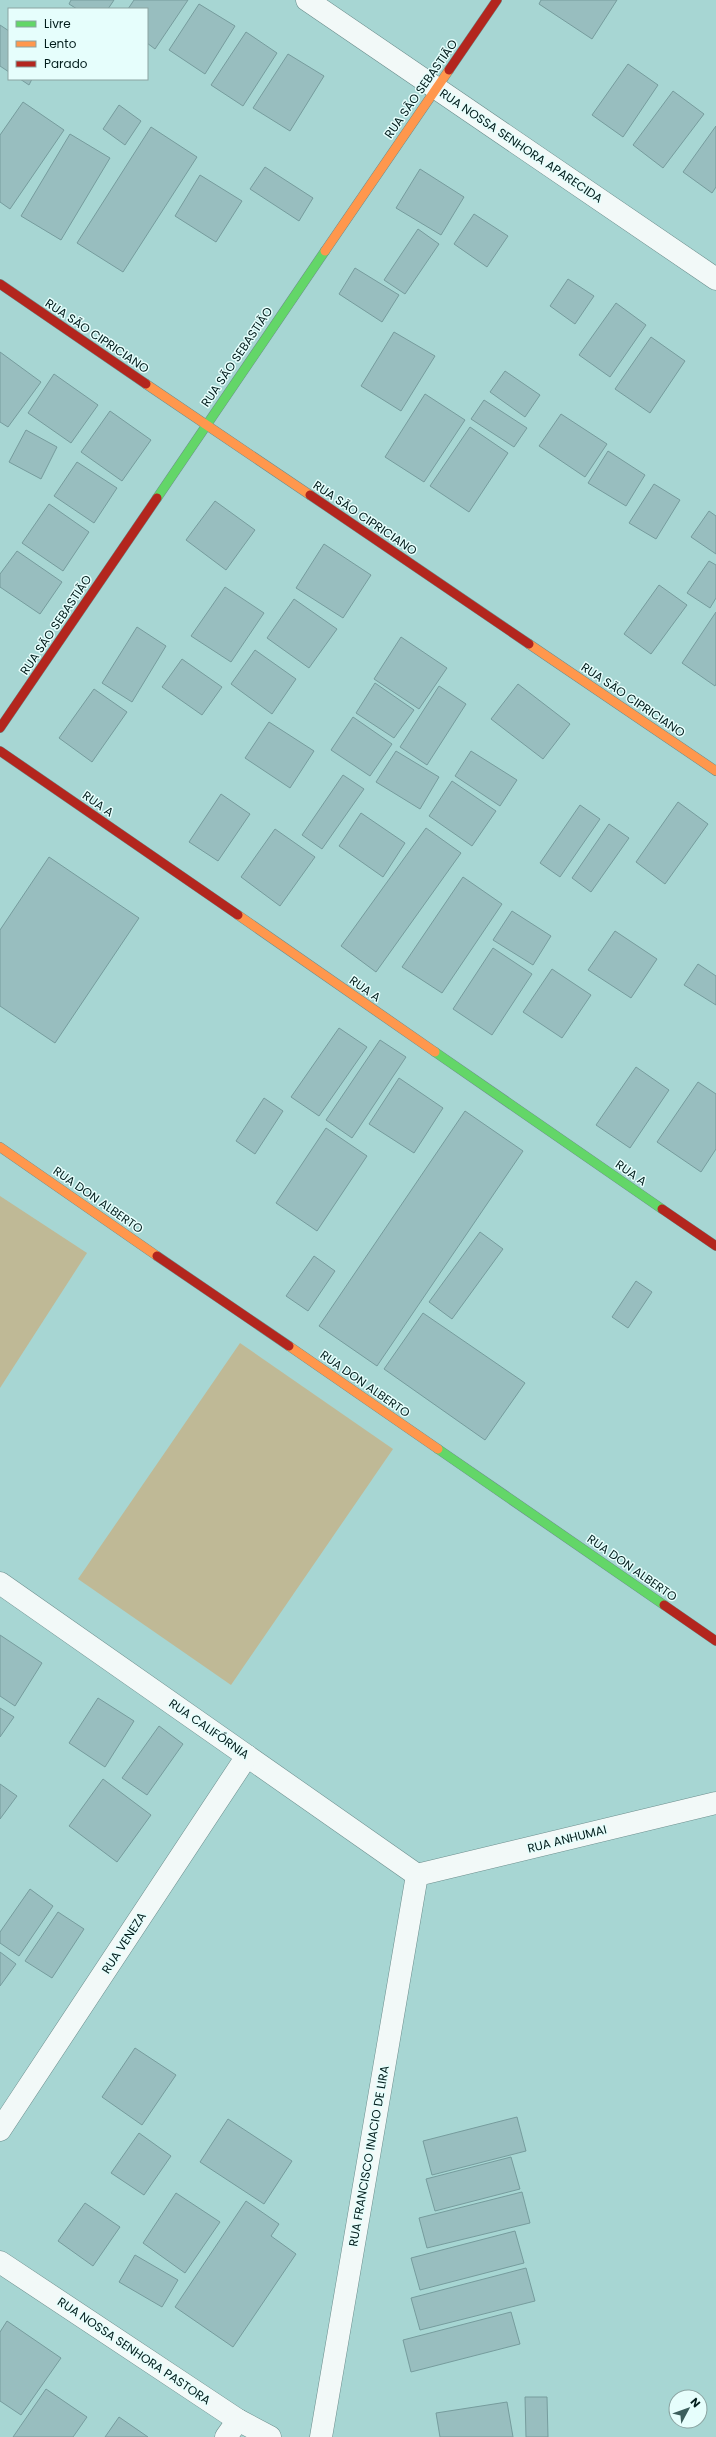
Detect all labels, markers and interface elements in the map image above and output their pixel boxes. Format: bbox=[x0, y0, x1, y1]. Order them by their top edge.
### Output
legend bbox=[8, 8, 148, 80]
text: Livre bbox=[44, 15, 71, 32]
text: Lento bbox=[44, 35, 77, 52]
street label: RUA SÃO SEBASTIÃO bbox=[380, 36, 461, 142]
text: Parado bbox=[44, 55, 88, 72]
street label: RUA NOSSA SENHORA APARECIDA bbox=[436, 85, 606, 207]
street label: RUA SÃO CIPRICIANO bbox=[42, 294, 153, 377]
street label: RUA SÃO SEBASTIÃO bbox=[197, 303, 276, 410]
street label: RUA SÃO CIPRICIANO bbox=[310, 476, 421, 559]
street label: RUA SÃO SEBASTIÃO bbox=[16, 571, 95, 678]
street label: RUA SÃO CIPRICIANO bbox=[578, 658, 689, 741]
street label: RUA A bbox=[79, 787, 117, 821]
street label: RUA A bbox=[346, 972, 384, 1006]
street label: RUA A bbox=[612, 1156, 650, 1190]
street label: RUA DON ALBERTO bbox=[50, 1162, 147, 1237]
street label: RUA DON ALBERTO bbox=[317, 1346, 414, 1421]
street label: RUA DON ALBERTO bbox=[584, 1530, 681, 1605]
street label: RUA CALIFÓRNIA bbox=[166, 1695, 253, 1763]
street label: RUA ANHUMAI bbox=[526, 1820, 608, 1857]
street label: RUA VENEZA bbox=[97, 1909, 150, 1977]
street label: RUA FRANCISCO INACIO DE LIRA bbox=[344, 2064, 393, 2248]
street label: RUA NOSSA SENHORA PASTORA bbox=[54, 2293, 214, 2408]
north arrow bbox=[668, 2389, 708, 2429]
text: N bbox=[687, 2394, 704, 2411]

